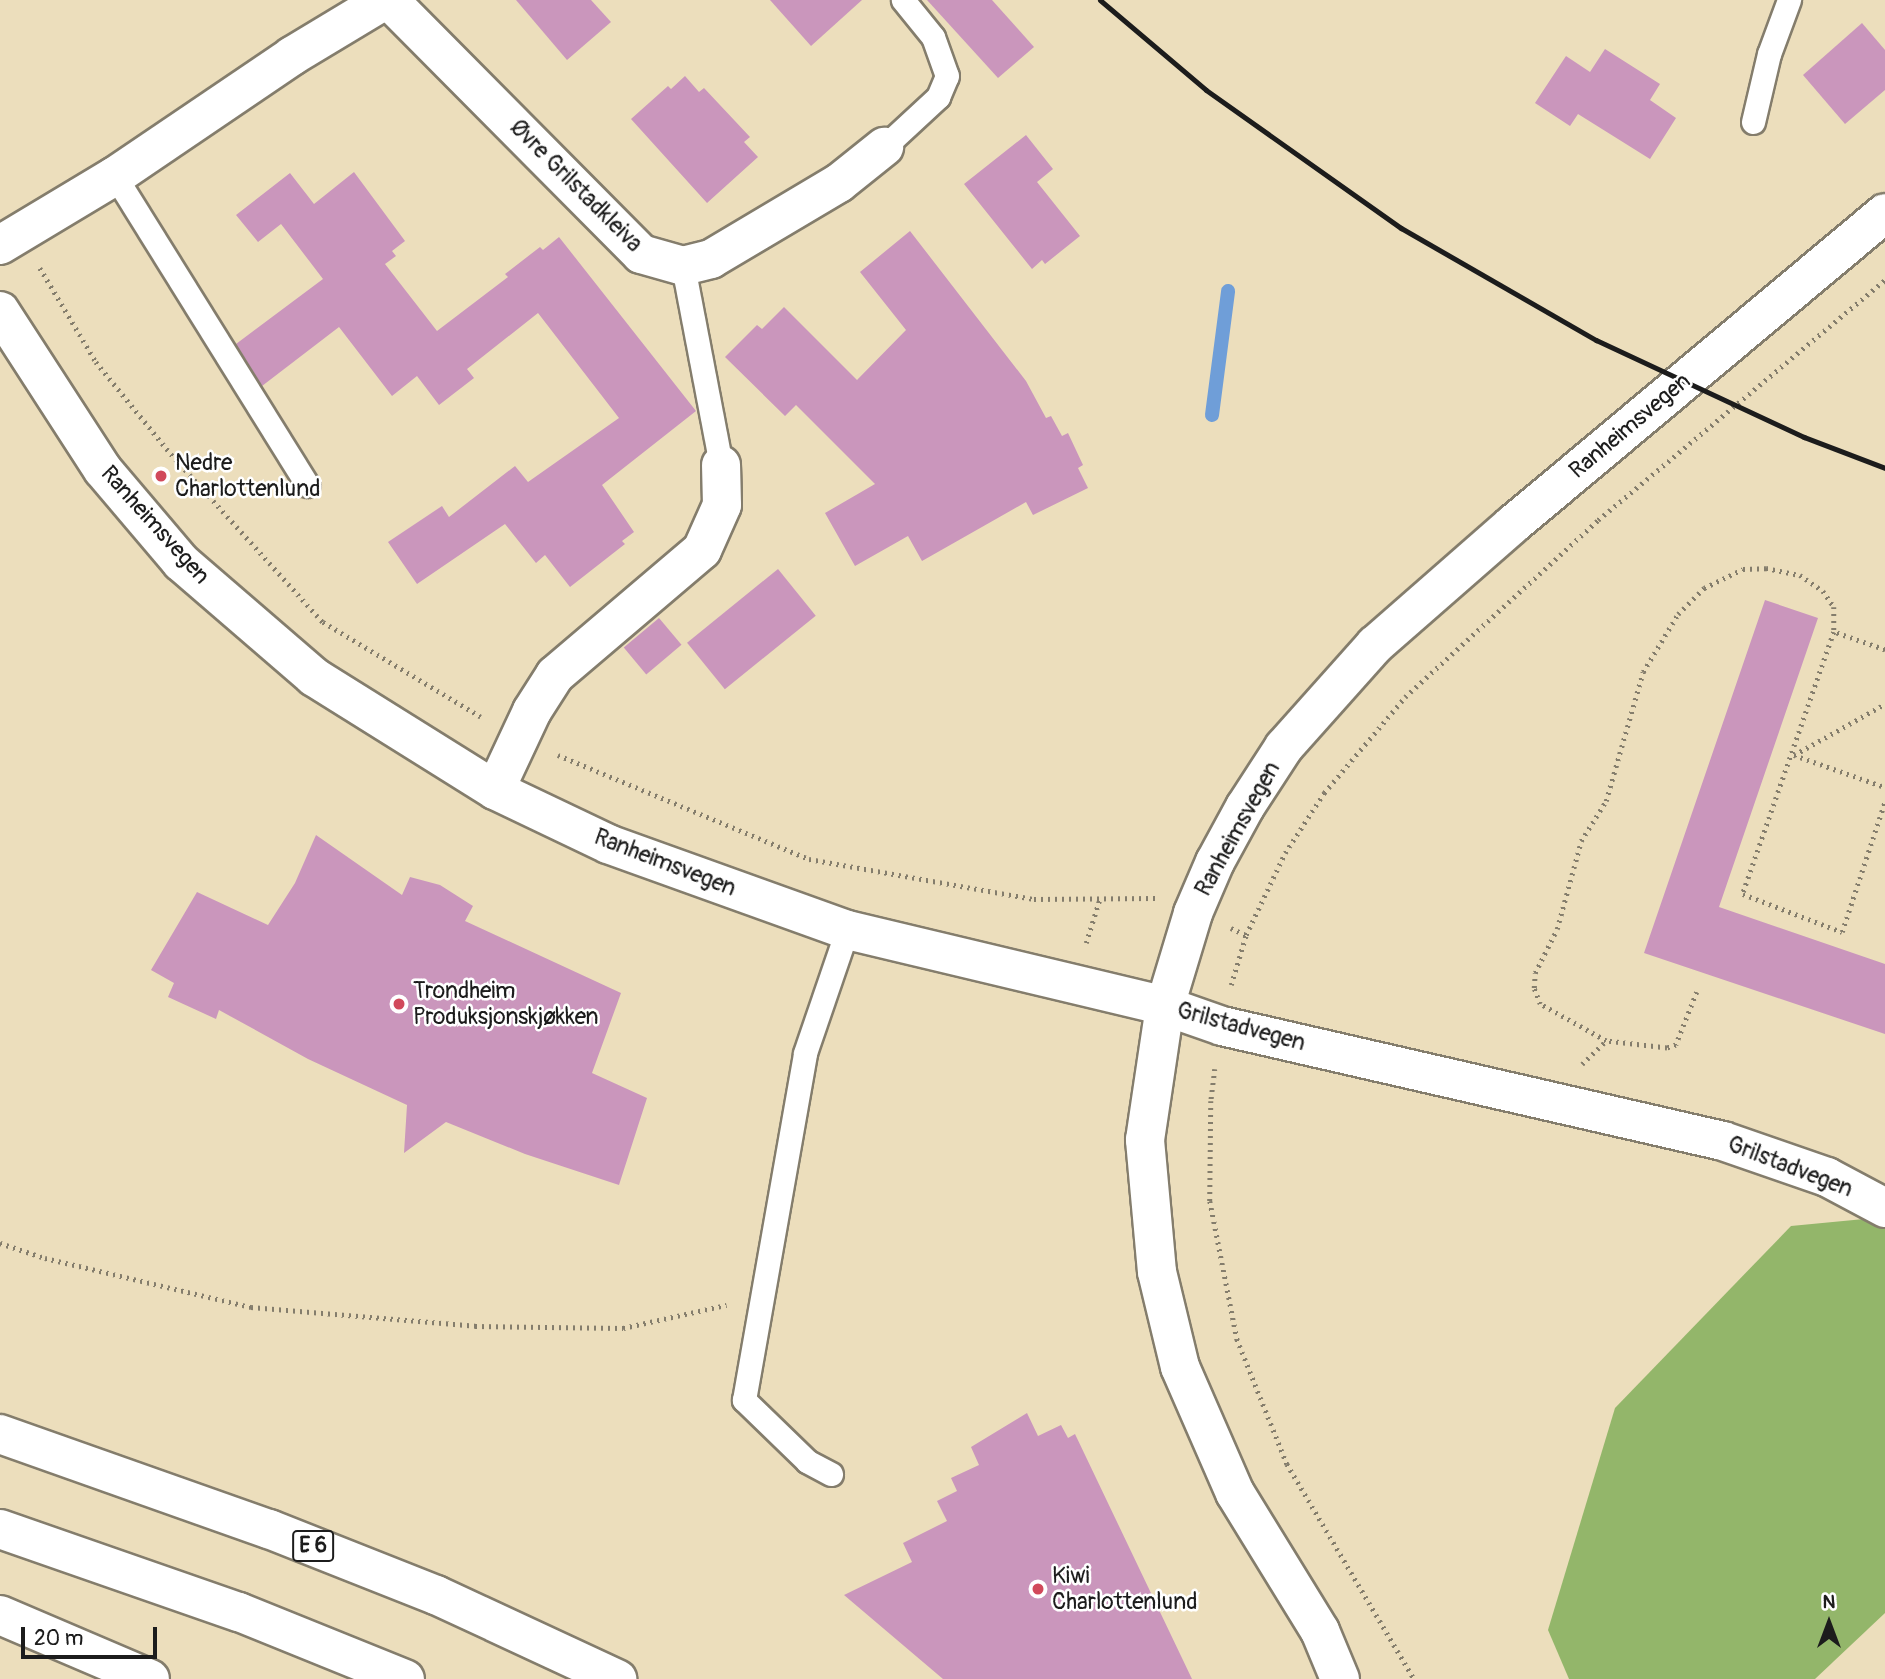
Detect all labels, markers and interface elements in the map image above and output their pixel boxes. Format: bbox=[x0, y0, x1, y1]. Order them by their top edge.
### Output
street label: Øvre Grilstadkleiva bbox=[504, 114, 648, 258]
street label: Ranheimsvegen bbox=[1564, 367, 1696, 485]
place label: Nedre Charlottenlund bbox=[175, 449, 320, 503]
street label: Ranheimsvegen bbox=[95, 460, 215, 590]
marker: Nedre Charlottenlund bbox=[153, 468, 169, 484]
street label: Ranheimsvegen bbox=[1190, 757, 1286, 901]
street label: Ranheimsvegen bbox=[590, 823, 740, 903]
place label: Trondheim Produksjonskjøkken bbox=[413, 977, 599, 1031]
marker: Trondheim Produksjonskjøkken bbox=[391, 996, 407, 1012]
street label: Grilstadvegen bbox=[1174, 997, 1308, 1057]
street label: Grilstadvegen bbox=[1724, 1131, 1856, 1203]
road number: E 6 bbox=[292, 1528, 334, 1564]
place label: Kiwi Charlottenlund bbox=[1052, 1562, 1197, 1616]
marker: Kiwi Charlottenlund bbox=[1030, 1581, 1046, 1597]
north arrow bbox=[1794, 1588, 1864, 1658]
text: N bbox=[1823, 1590, 1835, 1614]
scale bar bbox=[24, 1612, 161, 1656]
text: 20 m bbox=[34, 1625, 83, 1652]

